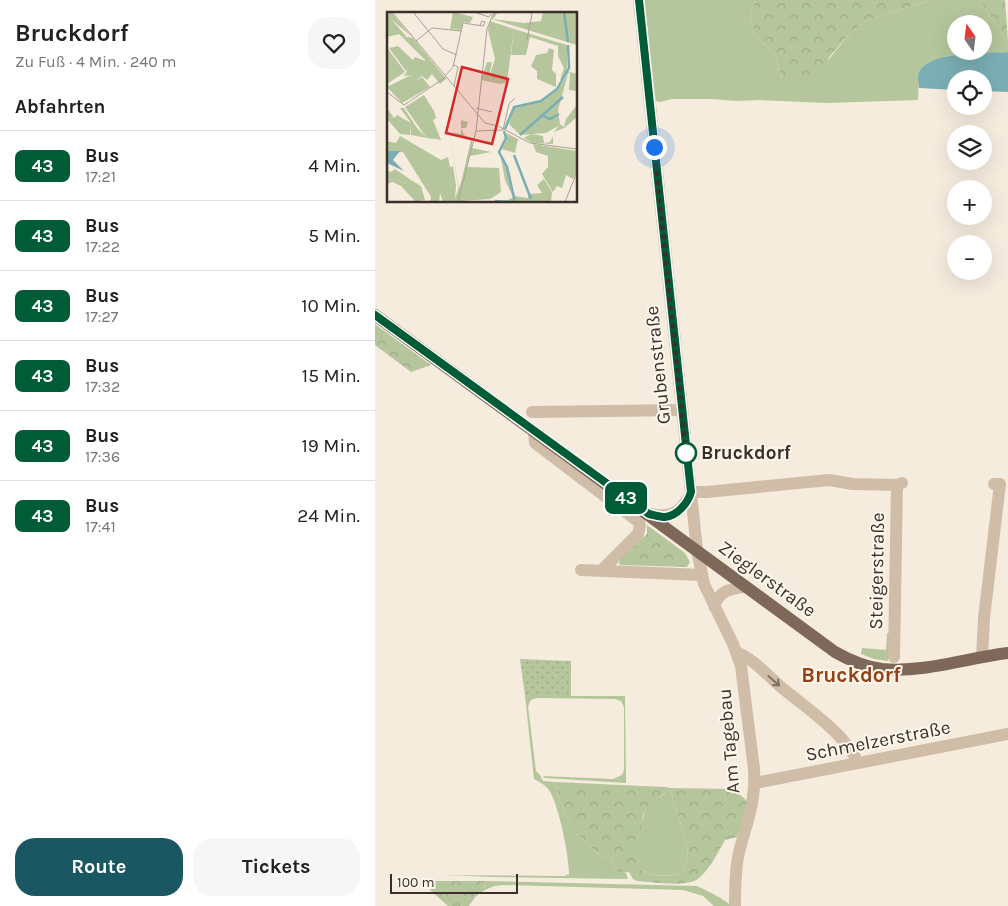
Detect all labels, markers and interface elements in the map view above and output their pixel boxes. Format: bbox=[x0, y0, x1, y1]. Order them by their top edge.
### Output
inset map bbox=[387, 12, 577, 202]
north arrow bbox=[947, 15, 993, 60]
map controls bbox=[947, 15, 992, 280]
button: heart bbox=[308, 17, 360, 69]
text: Bruckdorf bbox=[15, 19, 129, 47]
text: Zu Fuß · 4 Min. · 240 m bbox=[15, 52, 176, 71]
button: locate bbox=[947, 70, 992, 115]
text: Abfahrten bbox=[15, 96, 105, 118]
button: layers bbox=[947, 125, 992, 170]
your location bbox=[642, 135, 667, 160]
text: Bus bbox=[85, 145, 119, 167]
text: 43 bbox=[32, 155, 53, 177]
text: 4 Min. bbox=[308, 155, 360, 177]
text: 17:21 bbox=[85, 167, 116, 186]
button: + bbox=[947, 180, 992, 225]
text: Bus bbox=[85, 215, 119, 237]
text: 43 bbox=[32, 225, 53, 247]
text: 5 Min. bbox=[308, 225, 360, 247]
button: − bbox=[947, 235, 992, 280]
text: 17:22 bbox=[85, 237, 120, 256]
text: Bus bbox=[85, 285, 119, 307]
text: 43 bbox=[32, 295, 53, 317]
text: 10 Min. bbox=[301, 295, 360, 317]
street label: Grubenstraße bbox=[641, 305, 675, 425]
text: 17:27 bbox=[85, 307, 118, 326]
text: Bus bbox=[85, 355, 119, 377]
text: 43 bbox=[32, 365, 53, 387]
text: 15 Min. bbox=[302, 365, 360, 387]
text: 17:32 bbox=[85, 377, 120, 396]
text: Bus bbox=[85, 425, 119, 447]
text: 43 bbox=[32, 435, 53, 457]
text: 19 Min. bbox=[302, 435, 360, 457]
marker: Bruckdorf bbox=[675, 442, 697, 464]
place label: Bruckdorf bbox=[701, 442, 792, 464]
text: 17:36 bbox=[85, 447, 120, 466]
line badge: 43 bbox=[603, 482, 649, 514]
text: 43 bbox=[615, 487, 637, 509]
text: Bus bbox=[85, 495, 119, 517]
text: 43 bbox=[32, 505, 53, 527]
text: 24 Min. bbox=[297, 505, 360, 527]
street label: Steigerstraße bbox=[865, 512, 889, 630]
text: 17:41 bbox=[85, 517, 116, 536]
street label: Zieglerstraße bbox=[714, 536, 820, 622]
district label: Bruckdorf bbox=[801, 663, 901, 687]
one-way arrow bbox=[768, 675, 781, 687]
street label: Am Tagebau bbox=[713, 688, 745, 794]
street label: Schmelzerstraße bbox=[804, 716, 952, 766]
button: Route bbox=[15, 838, 183, 896]
button: Tickets bbox=[193, 838, 360, 896]
scale bar bbox=[390, 871, 517, 894]
text: 100 m bbox=[397, 874, 435, 891]

